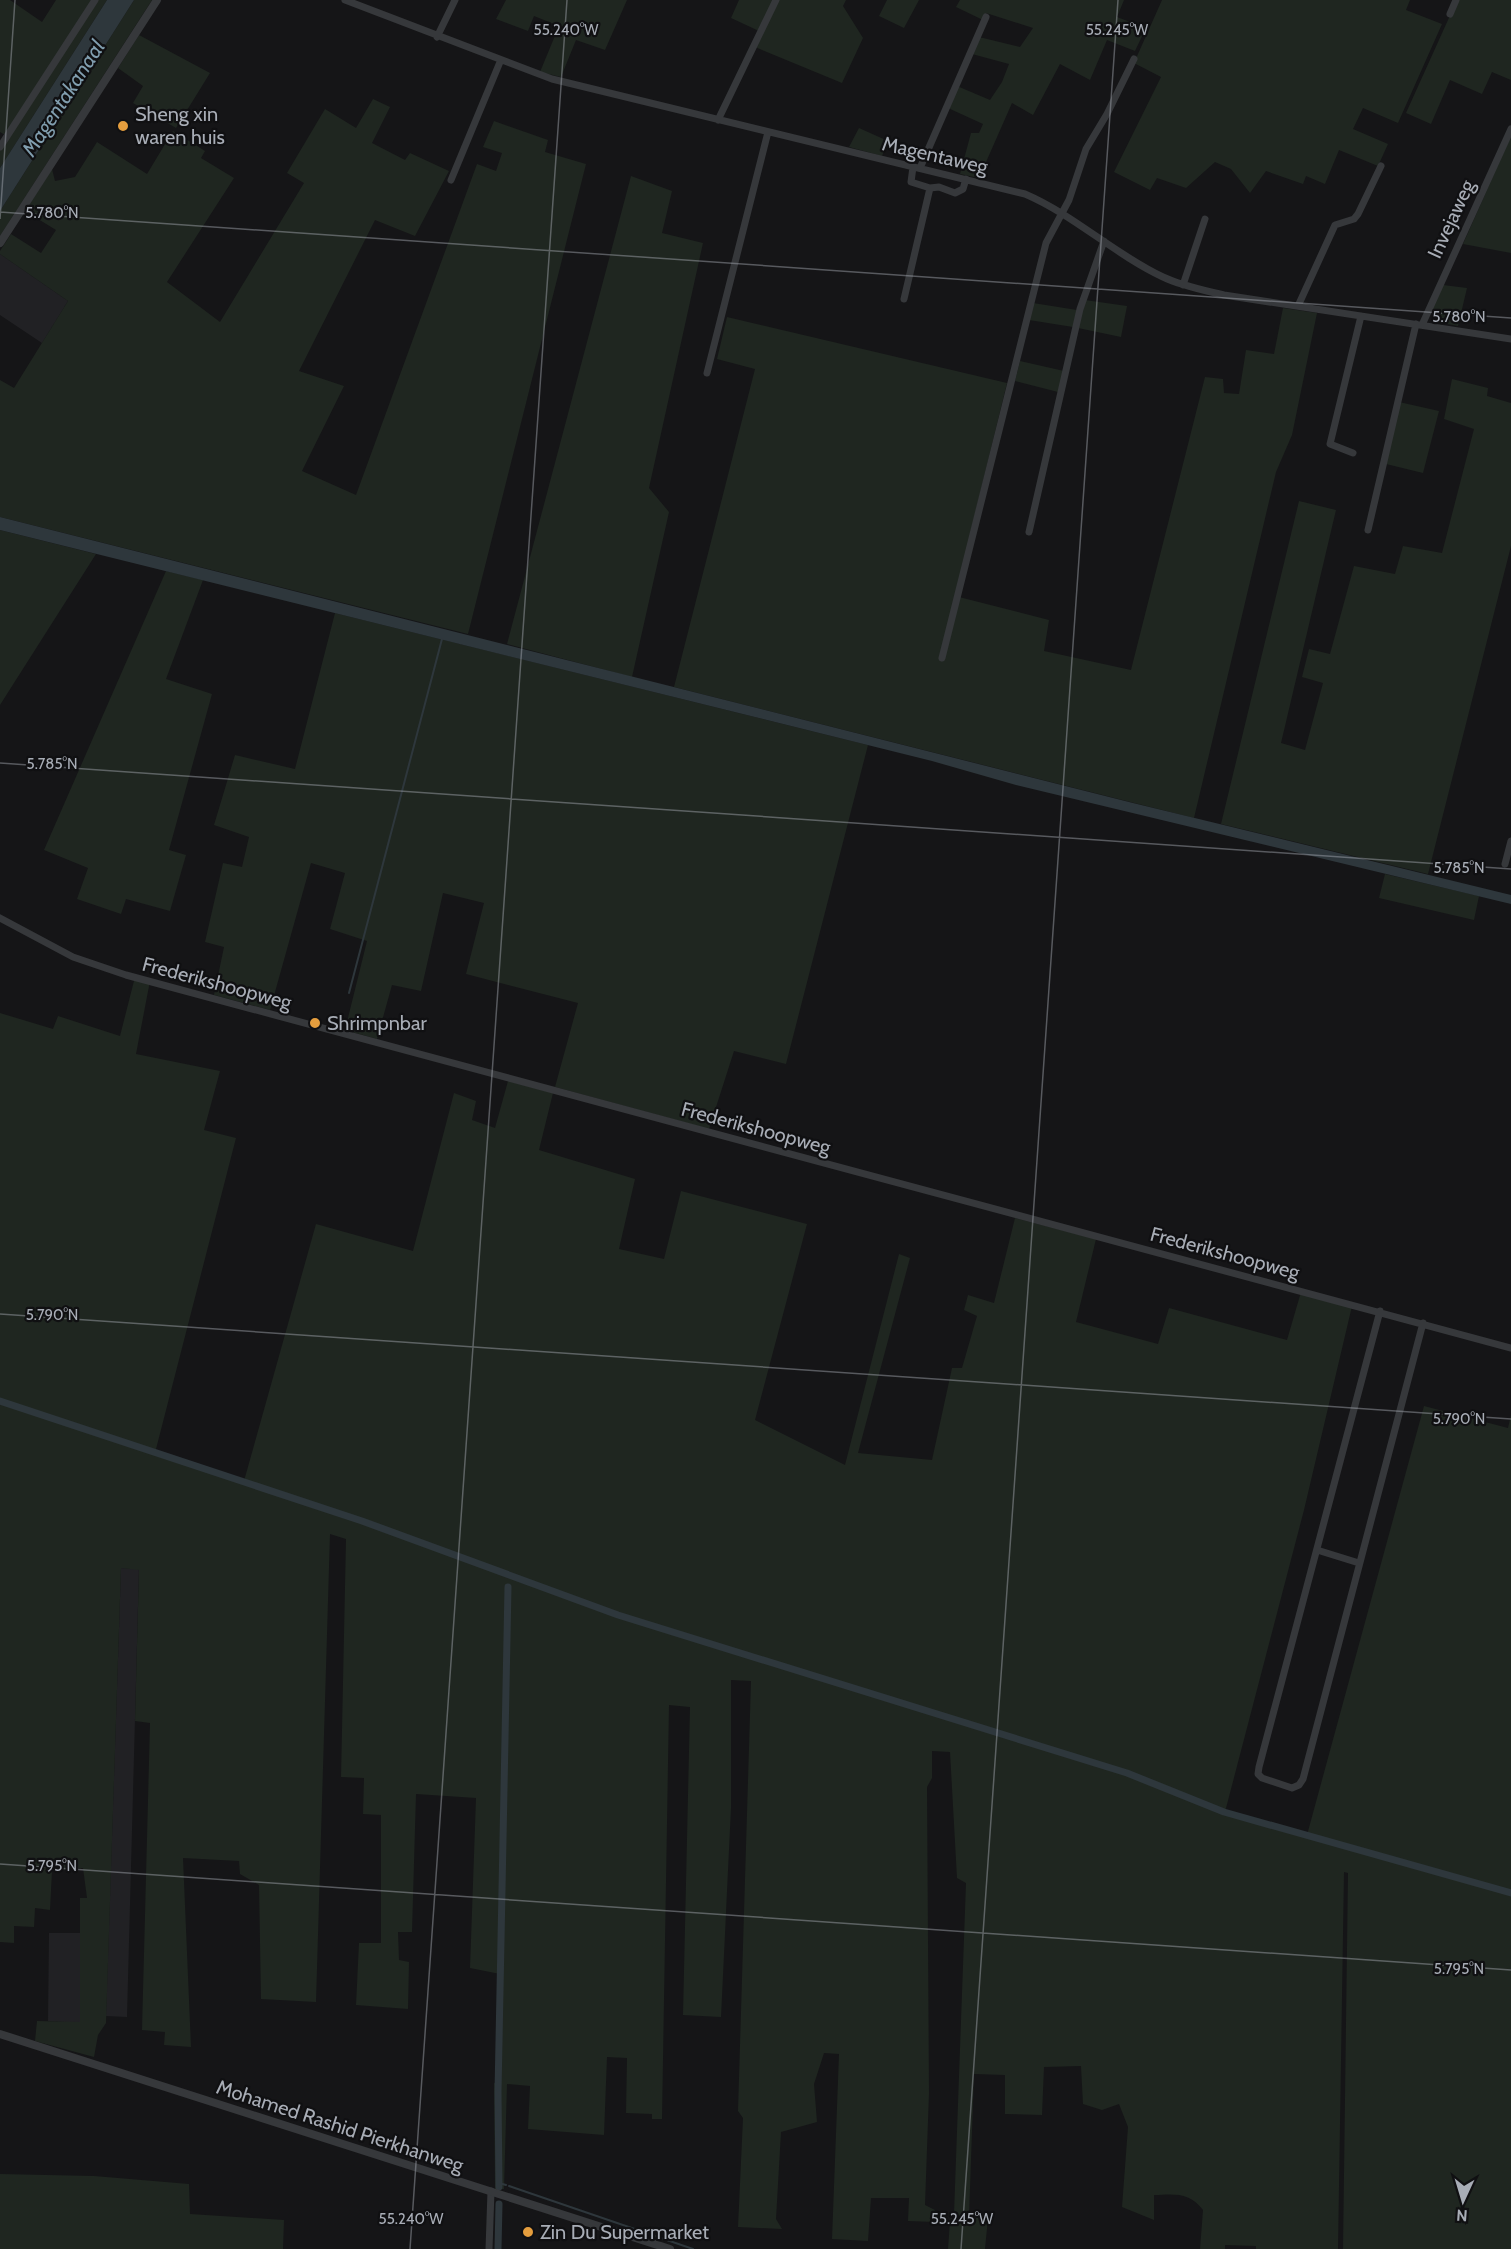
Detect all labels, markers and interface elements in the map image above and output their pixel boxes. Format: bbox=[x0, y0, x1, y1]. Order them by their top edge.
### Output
text: 55.240°W bbox=[534, 21, 599, 39]
text: 55.245°W bbox=[1086, 21, 1149, 39]
water label: Magentakanaal bbox=[16, 35, 110, 162]
place label: Sheng xin waren huis bbox=[135, 102, 225, 149]
marker: Sheng xin waren huis bbox=[116, 119, 130, 133]
street label: Magentaweg bbox=[880, 131, 991, 179]
street label: Invejaweg bbox=[1422, 175, 1480, 262]
text: 5.780°N bbox=[25, 204, 79, 222]
text: 5.780°N bbox=[1432, 308, 1486, 326]
text: 5.785°N bbox=[27, 755, 77, 773]
text: 5.785°N bbox=[1434, 859, 1484, 877]
street label: Frederikshoopweg bbox=[140, 952, 295, 1015]
place label: Shrimpnbar bbox=[327, 1011, 428, 1035]
marker: Shrimpnbar bbox=[308, 1016, 322, 1030]
street label: Frederikshoopweg bbox=[679, 1097, 834, 1160]
street label: Frederikshoopweg bbox=[1148, 1222, 1303, 1285]
text: 5.790°N bbox=[26, 1306, 78, 1324]
text: 5.790°N bbox=[1433, 1410, 1485, 1428]
text: 5.795°N bbox=[27, 1857, 77, 1875]
text: 5.795°N bbox=[1434, 1960, 1484, 1978]
street label: Mohamed Rashid Pierkhanweg bbox=[213, 2075, 468, 2178]
north arrow bbox=[1433, 2171, 1493, 2231]
text: N bbox=[1456, 2206, 1468, 2225]
text: 55.240°W bbox=[379, 2210, 444, 2228]
text: 55.245°W bbox=[931, 2210, 994, 2228]
place label: Zin Du Supermarket bbox=[540, 2220, 709, 2244]
marker: Zin Du Supermarket bbox=[521, 2225, 535, 2239]

